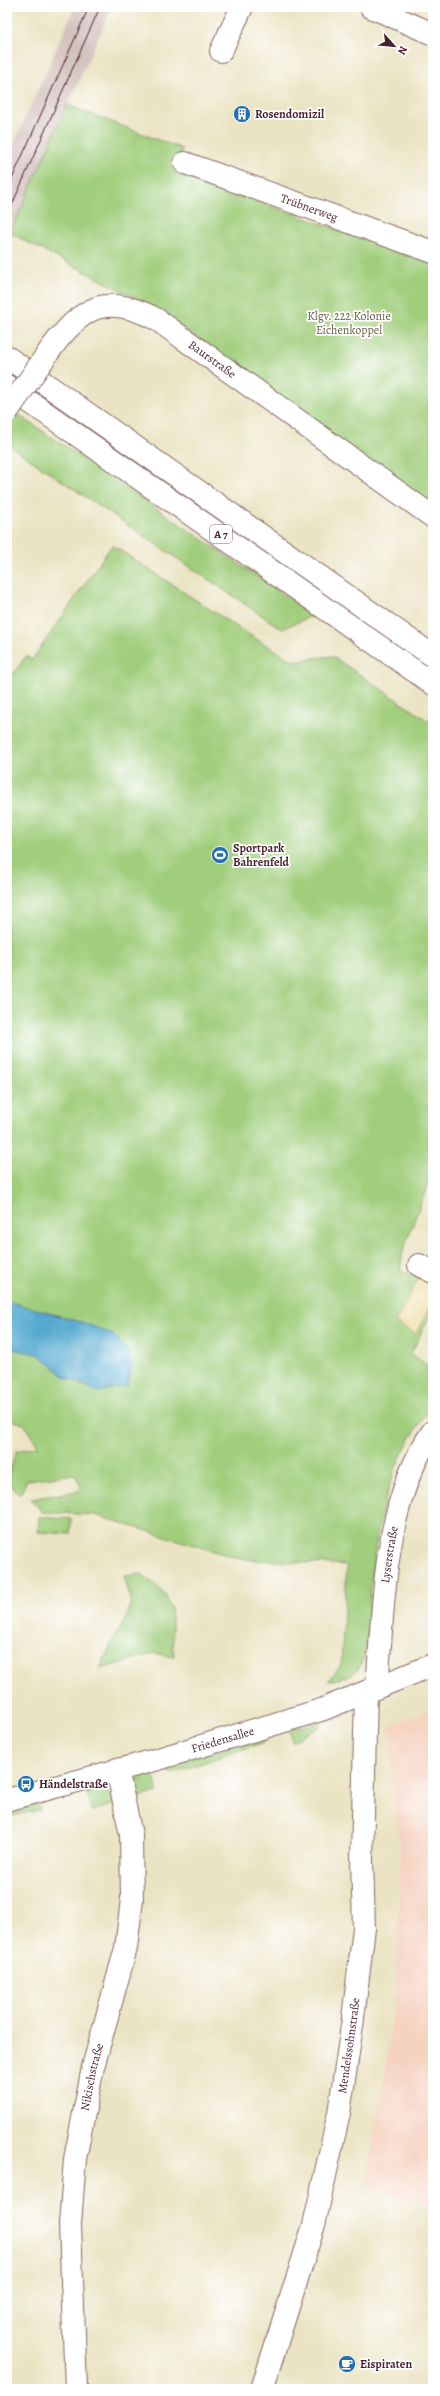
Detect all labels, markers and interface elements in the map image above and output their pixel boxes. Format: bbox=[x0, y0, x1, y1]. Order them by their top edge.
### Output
north arrow bbox=[374, 26, 414, 66]
text: N bbox=[394, 43, 411, 57]
building icon: Rosendomizil bbox=[232, 104, 252, 124]
place label: Rosendomizil bbox=[255, 106, 325, 122]
street label: Trübnerweg bbox=[278, 190, 340, 225]
park label: Klgv. 222 Kolonie Eichenkoppel bbox=[307, 308, 391, 338]
street label: Baurstraße bbox=[185, 337, 239, 382]
road number: A 7 bbox=[210, 525, 232, 543]
place label: Sportpark Bahrenfeld bbox=[233, 840, 290, 870]
sports icon: Sportpark Bahrenfeld bbox=[210, 845, 230, 865]
street label: Lyserstraße bbox=[377, 1525, 402, 1584]
street label: Friedensallee bbox=[189, 1723, 256, 1757]
bus stop icon: Händelstraße bbox=[16, 1774, 36, 1794]
place label: Händelstraße bbox=[39, 1776, 108, 1792]
street label: Mendelssohnstraße bbox=[334, 1997, 363, 2095]
street label: Nikischstraße bbox=[77, 2041, 107, 2112]
cafe icon: Eispiraten bbox=[337, 2354, 357, 2374]
place label: Eispiraten bbox=[360, 2356, 412, 2372]

